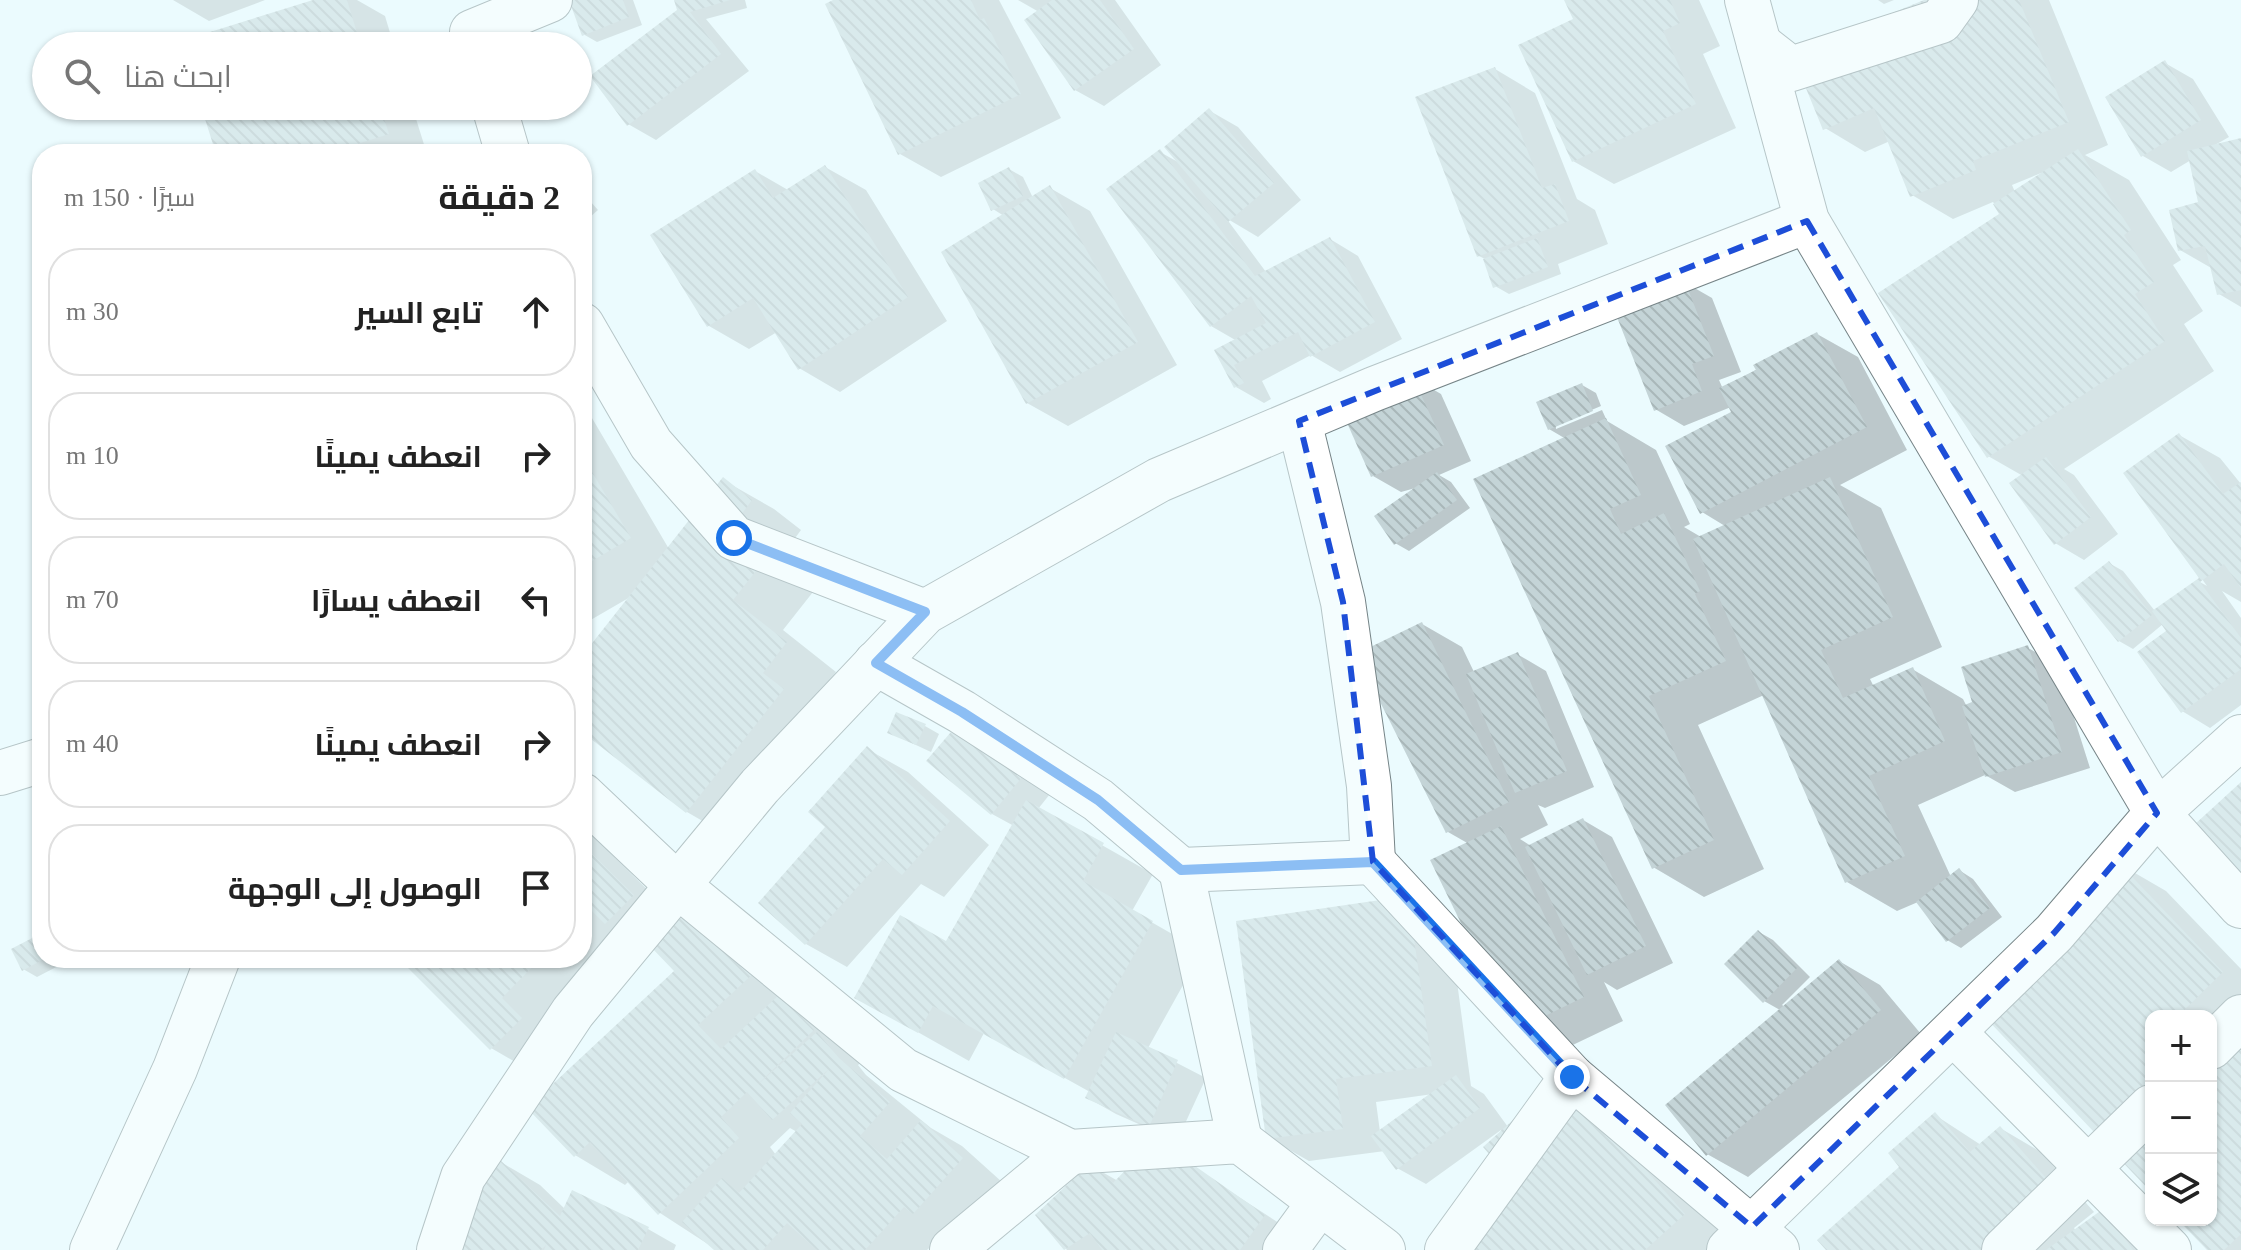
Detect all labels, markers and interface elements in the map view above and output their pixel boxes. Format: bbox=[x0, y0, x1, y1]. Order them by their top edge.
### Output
search box bbox=[32, 32, 592, 120]
icon: search bbox=[60, 54, 104, 98]
text: ابحث هنا bbox=[124, 60, 232, 93]
text: 2 دقيقة bbox=[438, 179, 560, 216]
text: سيرًا · 150 m bbox=[64, 183, 195, 212]
icon: ahead bbox=[514, 290, 558, 334]
text: تابع السير bbox=[355, 296, 482, 329]
text: 30 m bbox=[66, 297, 119, 326]
icon: right bbox=[514, 434, 558, 478]
text: انعطف يمينًا bbox=[315, 440, 482, 473]
text: 10 m bbox=[66, 441, 119, 470]
route start bbox=[716, 520, 752, 556]
icon: left bbox=[514, 578, 558, 622]
text: انعطف يسارًا bbox=[311, 584, 482, 617]
text: 70 m bbox=[66, 585, 119, 614]
icon: right bbox=[514, 722, 558, 766]
text: انعطف يمينًا bbox=[315, 728, 482, 761]
text: 40 m bbox=[66, 729, 119, 758]
icon: arrive bbox=[514, 866, 558, 910]
text: الوصول إلى الوجهة bbox=[228, 872, 482, 905]
map controls bbox=[2145, 1010, 2217, 1226]
button: + bbox=[2145, 1010, 2217, 1082]
route end bbox=[1554, 1059, 1590, 1095]
button: − bbox=[2145, 1082, 2217, 1154]
button: layers bbox=[2145, 1154, 2217, 1226]

